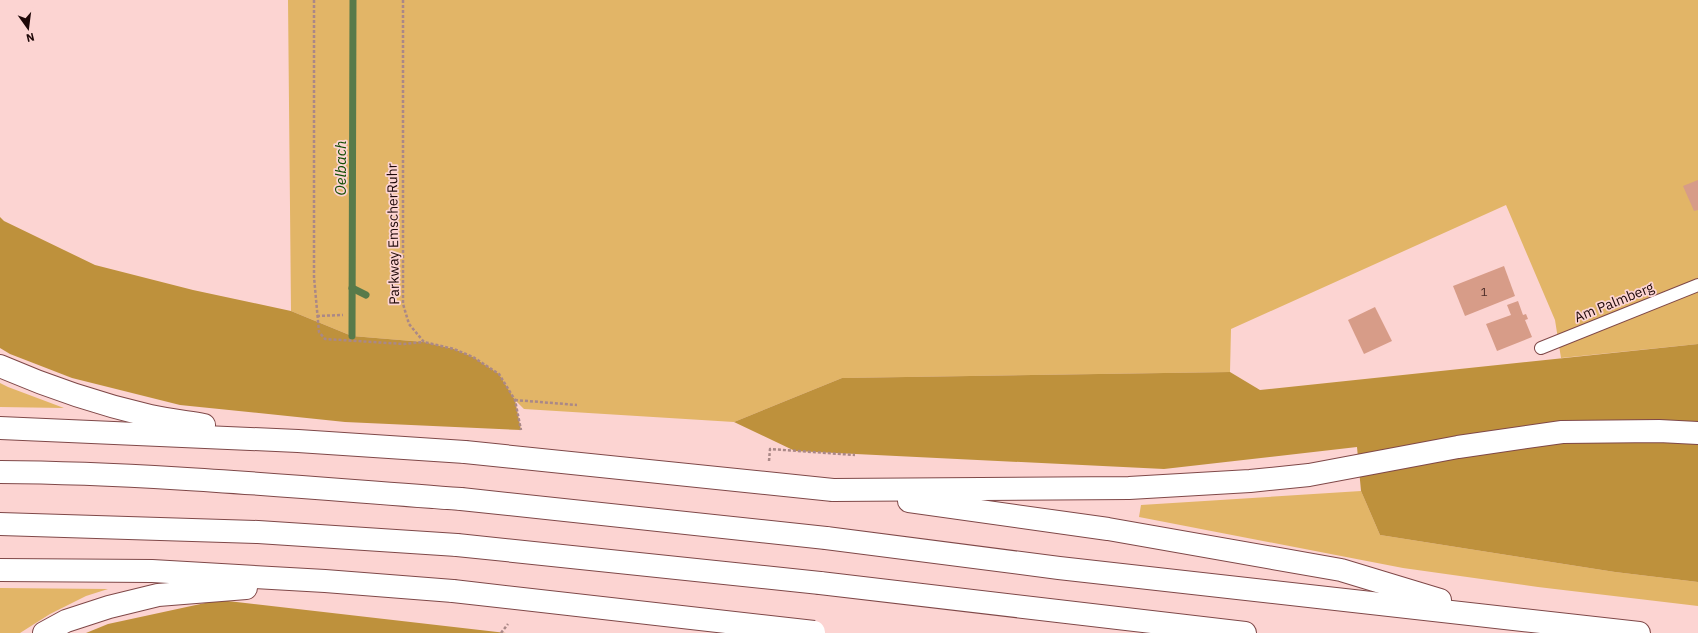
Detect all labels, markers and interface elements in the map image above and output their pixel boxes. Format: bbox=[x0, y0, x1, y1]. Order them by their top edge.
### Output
north arrow bbox=[8, 8, 48, 48]
text: N bbox=[25, 30, 36, 45]
water label: Oelbach bbox=[331, 141, 350, 195]
street label: Parkway EmscherRuhr bbox=[383, 163, 403, 305]
street label: Am Palmberg bbox=[1572, 278, 1657, 326]
house number: 1 bbox=[1480, 284, 1488, 299]

